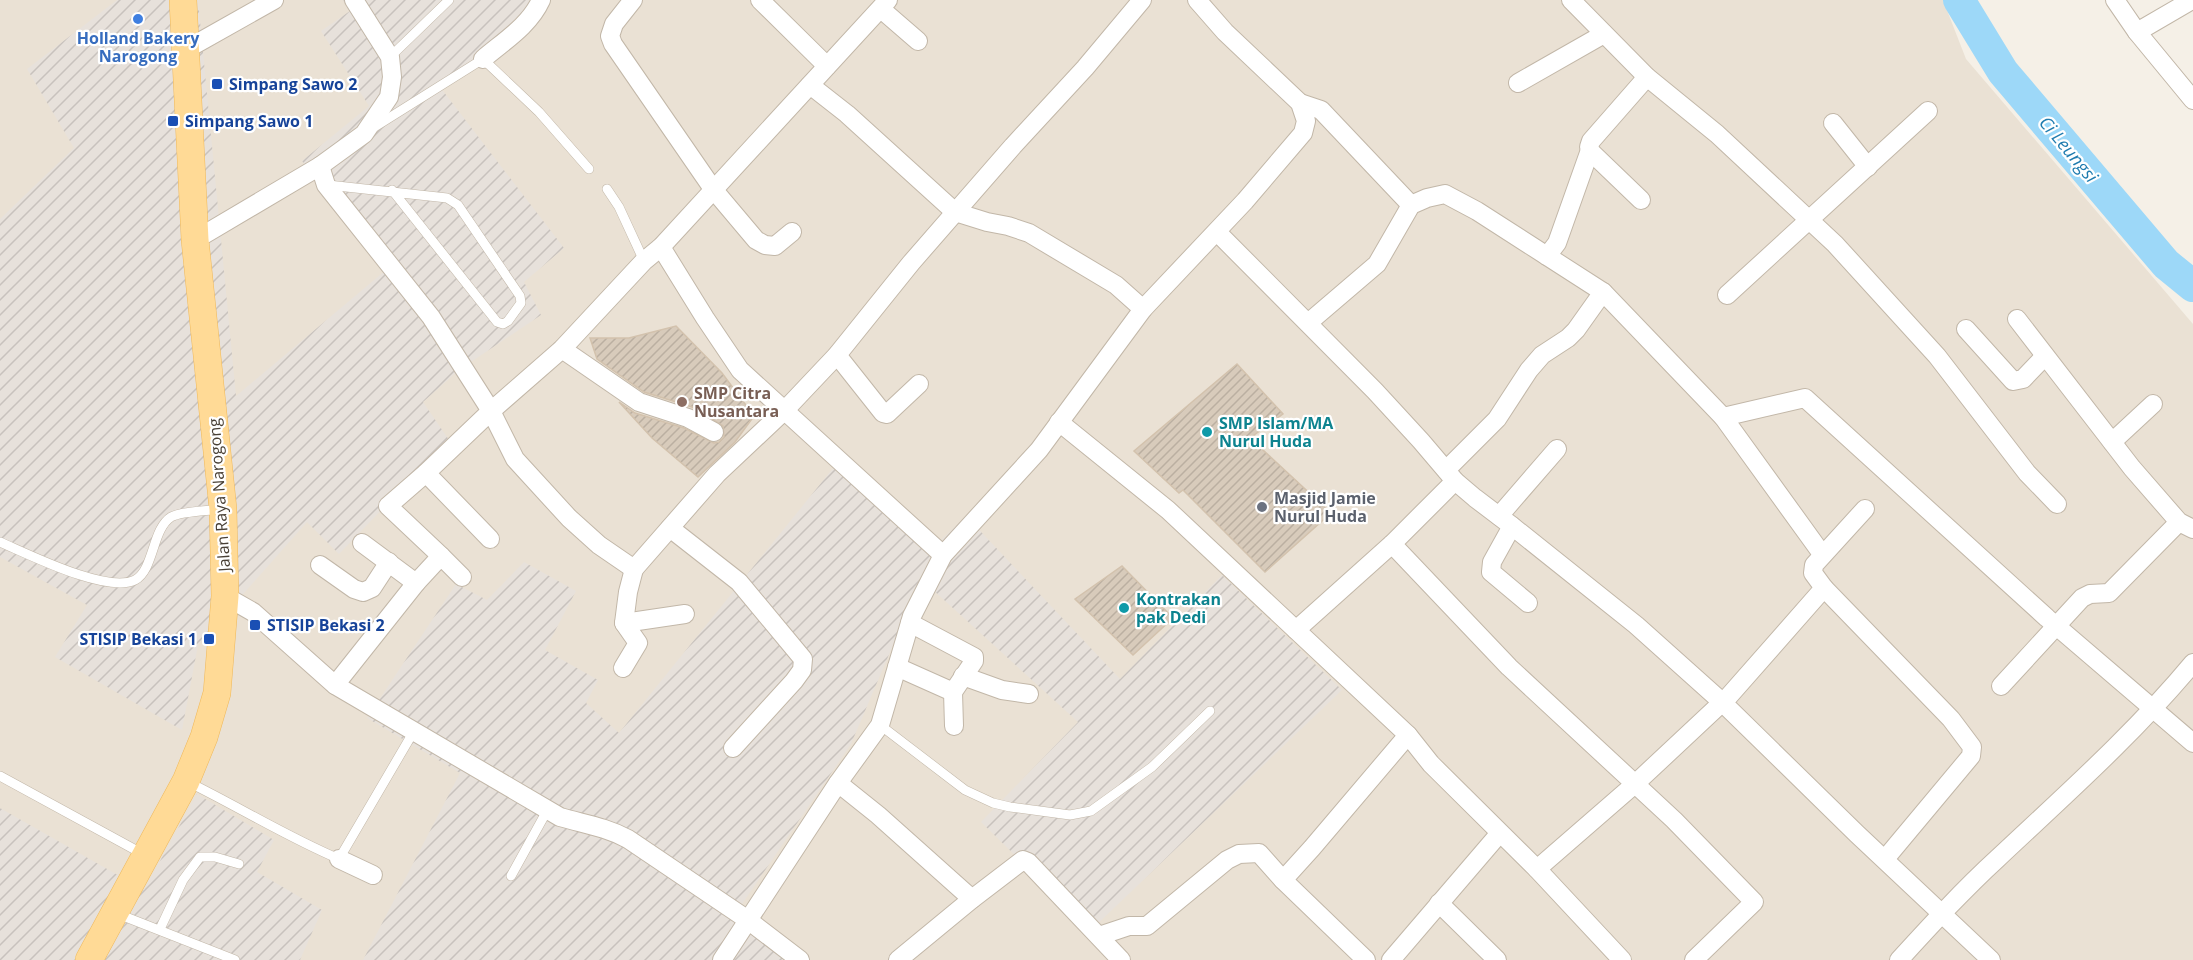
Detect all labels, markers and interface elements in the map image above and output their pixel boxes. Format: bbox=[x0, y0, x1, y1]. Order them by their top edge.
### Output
marker: Holland Bakery Narogong bbox=[131, 12, 145, 26]
place label: Holland Bakery Narogong bbox=[77, 27, 200, 67]
place label: Simpang Sawo 2 bbox=[229, 73, 357, 95]
marker: Simpang Sawo 2 bbox=[210, 77, 224, 91]
place label: Simpang Sawo 1 bbox=[185, 110, 313, 132]
water label: Ci Leungsi bbox=[2034, 111, 2104, 188]
marker: Simpang Sawo 1 bbox=[166, 114, 180, 128]
place label: SMP Citra Nusantara bbox=[694, 382, 779, 422]
marker: SMP Citra Nusantara bbox=[675, 395, 689, 409]
place label: SMP Islam/MA Nurul Huda bbox=[1219, 412, 1334, 452]
street label: Jalan Raya Narogong bbox=[203, 417, 235, 574]
marker: SMP Islam/MA Nurul Huda bbox=[1200, 425, 1214, 439]
place label: Masjid Jamie Nurul Huda bbox=[1274, 487, 1376, 527]
marker: Masjid Jamie Nurul Huda bbox=[1255, 500, 1269, 514]
place label: Kontrakan pak Dedi bbox=[1136, 588, 1221, 628]
marker: Kontrakan pak Dedi bbox=[1117, 601, 1131, 615]
place label: STISIP Bekasi 2 bbox=[267, 614, 385, 636]
marker: STISIP Bekasi 2 bbox=[248, 618, 262, 632]
place label: STISIP Bekasi 1 bbox=[79, 628, 197, 650]
marker: STISIP Bekasi 1 bbox=[202, 632, 216, 646]

